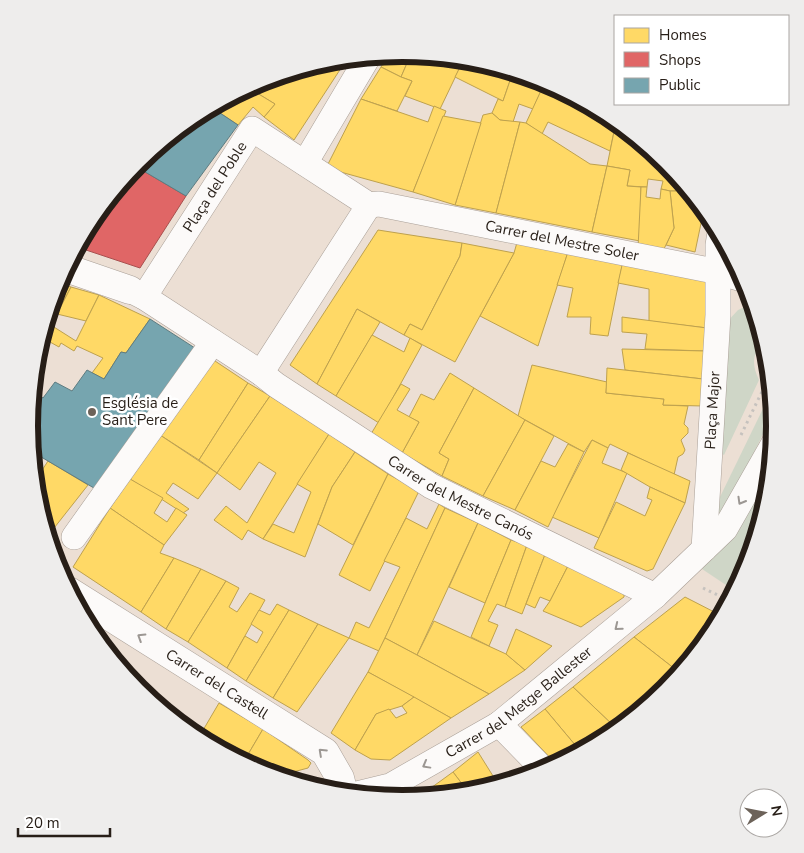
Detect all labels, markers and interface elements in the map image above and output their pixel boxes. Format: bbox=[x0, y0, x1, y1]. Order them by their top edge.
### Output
legend bbox=[614, 15, 789, 105]
text: Homes bbox=[659, 25, 707, 45]
text: Shops bbox=[659, 50, 701, 70]
text: Public bbox=[659, 75, 700, 95]
street label: Plaça del Poble bbox=[178, 138, 251, 236]
street label: Carrer del Mestre Soler bbox=[483, 215, 641, 266]
street label: Plaça Major bbox=[700, 370, 725, 450]
place label: Església de Sant Pere bbox=[102, 393, 178, 430]
marker: Església de Sant Pere bbox=[86, 406, 98, 418]
street label: Carrer del Mestre Canós bbox=[384, 450, 537, 545]
one-way arrow bbox=[737, 495, 747, 504]
one-way arrow bbox=[614, 622, 623, 631]
one-way arrow bbox=[137, 633, 146, 643]
street label: Carrer del Metge Ballester bbox=[442, 641, 597, 763]
street label: Carrer del Castell bbox=[162, 644, 273, 724]
one-way arrow bbox=[319, 749, 328, 758]
one-way arrow bbox=[422, 759, 431, 769]
north arrow bbox=[739, 788, 789, 838]
text: N bbox=[766, 804, 787, 818]
scale bar bbox=[18, 806, 110, 838]
text: 20 m bbox=[25, 813, 60, 833]

